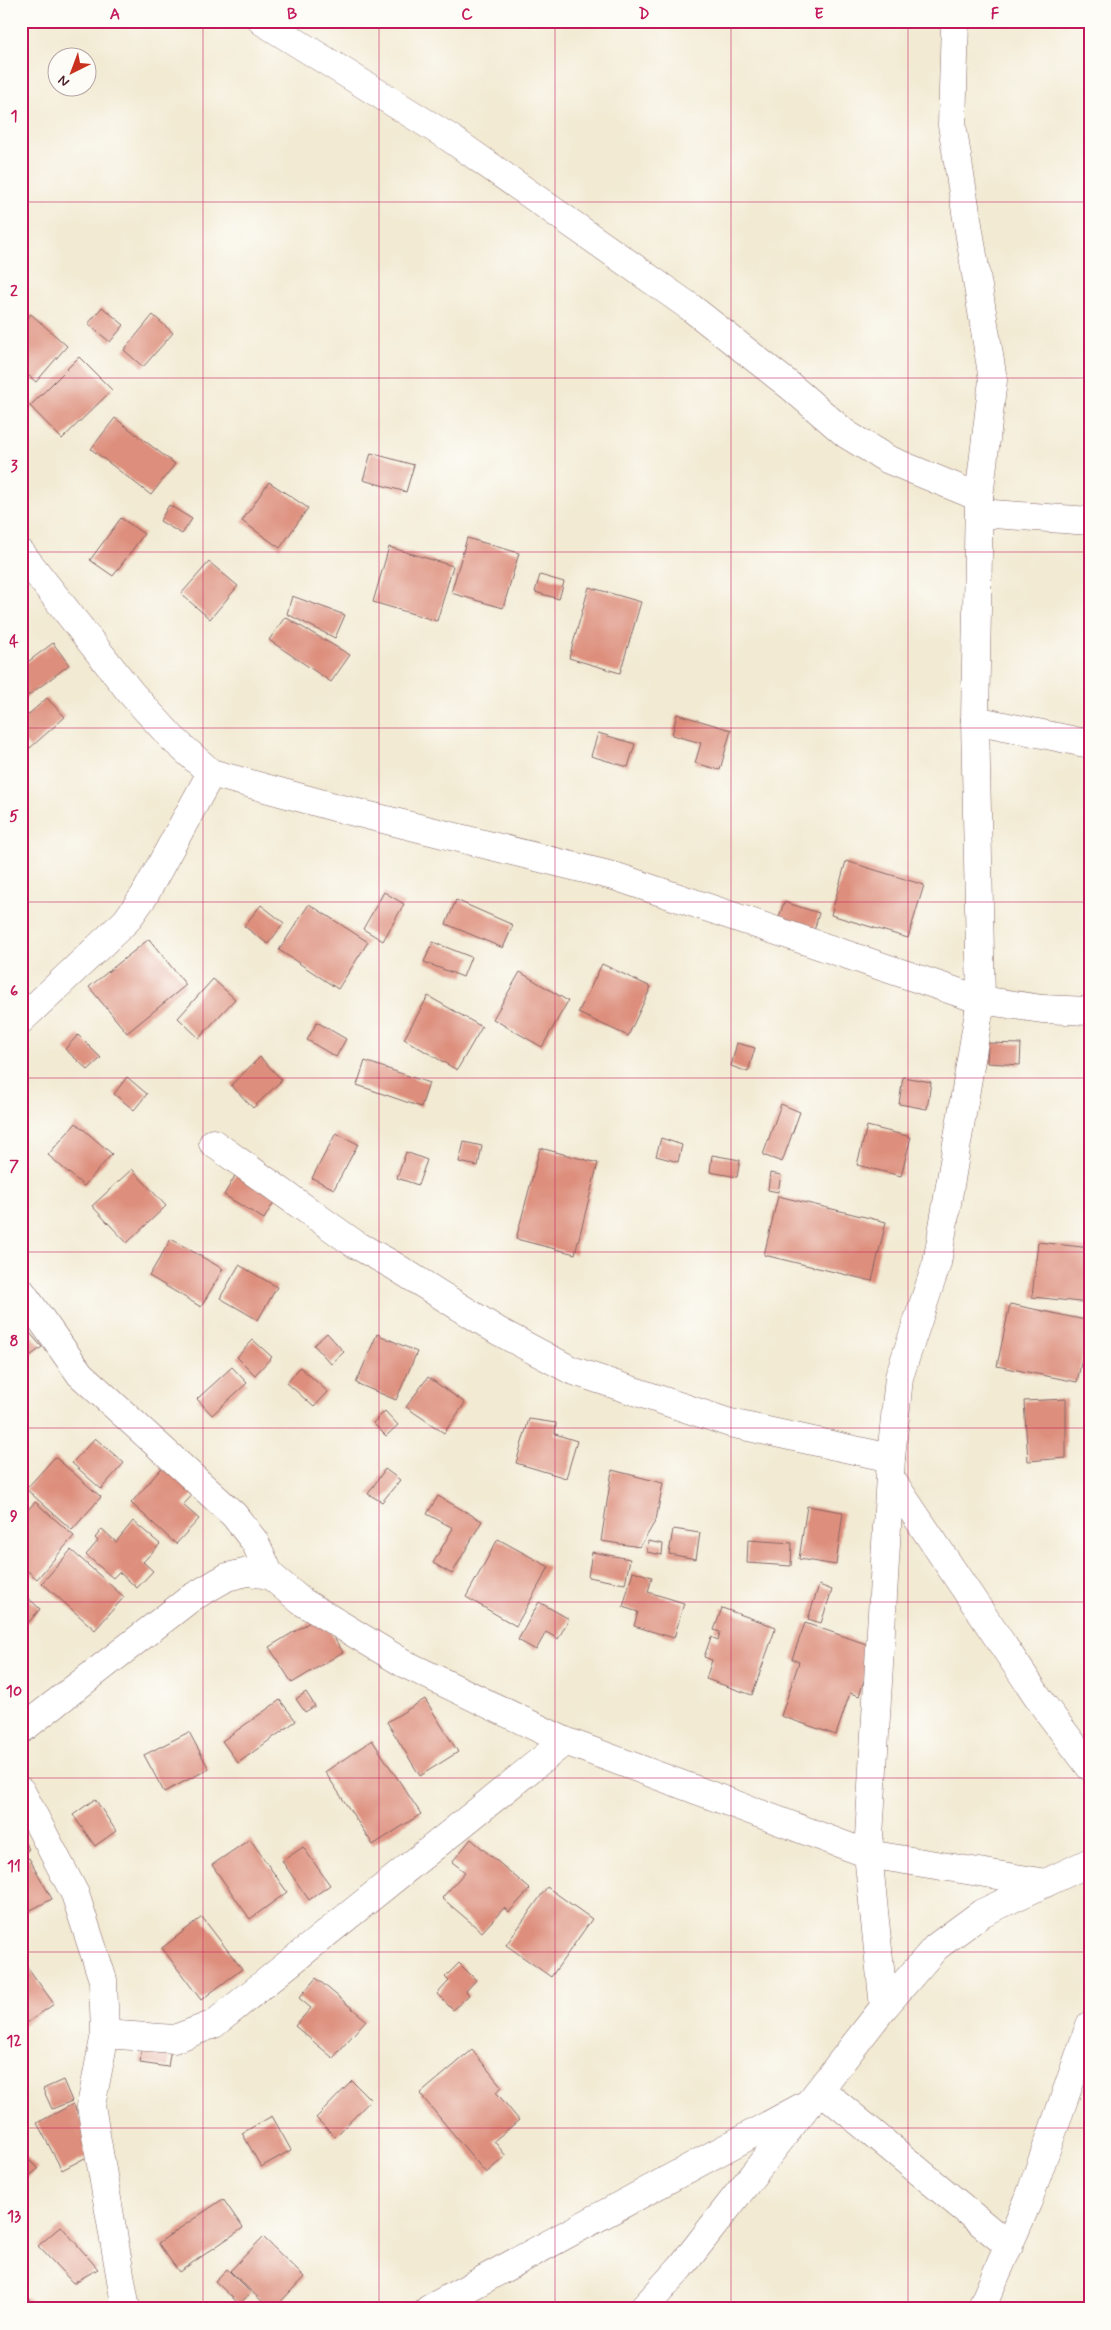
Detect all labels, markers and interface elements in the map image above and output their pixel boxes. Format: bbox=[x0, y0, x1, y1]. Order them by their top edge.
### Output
text: A bbox=[110, 4, 120, 25]
text: B bbox=[287, 4, 297, 25]
text: C bbox=[461, 4, 473, 25]
text: D bbox=[638, 4, 650, 25]
text: E bbox=[814, 4, 824, 25]
text: F bbox=[991, 4, 1000, 25]
north arrow bbox=[48, 48, 98, 98]
text: N bbox=[54, 71, 73, 91]
text: 1 bbox=[10, 106, 18, 127]
text: 2 bbox=[10, 281, 18, 302]
text: 3 bbox=[10, 456, 18, 477]
text: 4 bbox=[9, 631, 19, 652]
text: 5 bbox=[9, 806, 19, 827]
text: 6 bbox=[10, 981, 18, 1002]
text: 7 bbox=[9, 1156, 19, 1177]
text: 8 bbox=[9, 1331, 19, 1352]
text: 9 bbox=[10, 1506, 18, 1527]
text: 10 bbox=[6, 1681, 22, 1702]
text: 11 bbox=[7, 1856, 21, 1877]
text: 12 bbox=[6, 2031, 22, 2052]
text: 13 bbox=[7, 2206, 21, 2227]

